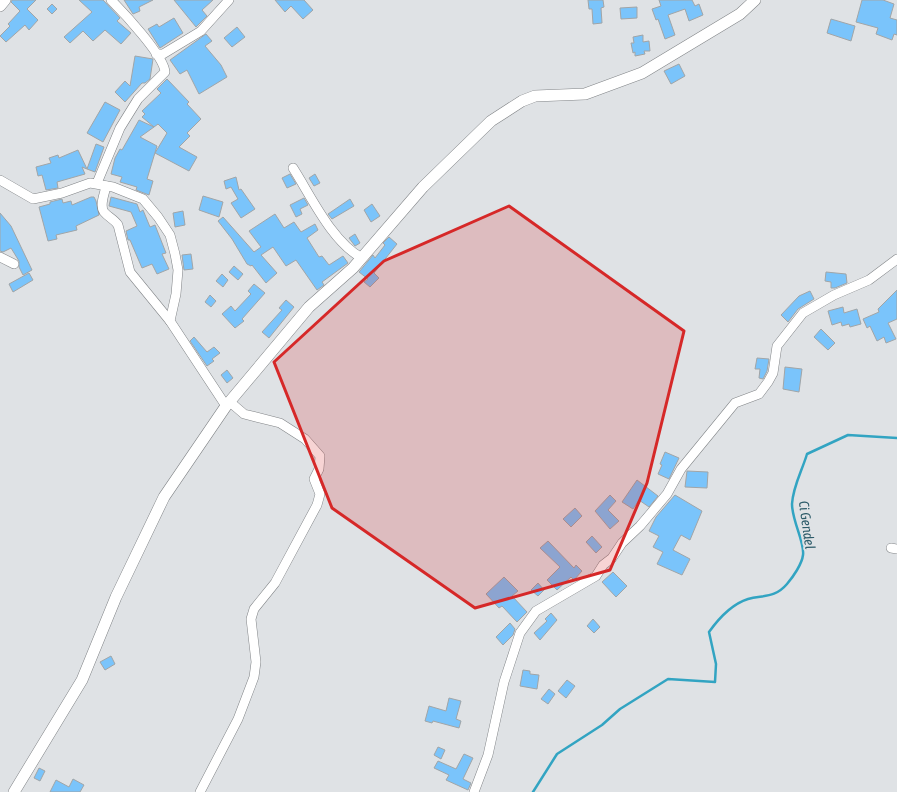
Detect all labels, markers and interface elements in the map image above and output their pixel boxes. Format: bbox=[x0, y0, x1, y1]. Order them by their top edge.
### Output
water label: Ci Gendel bbox=[796, 500, 818, 551]

